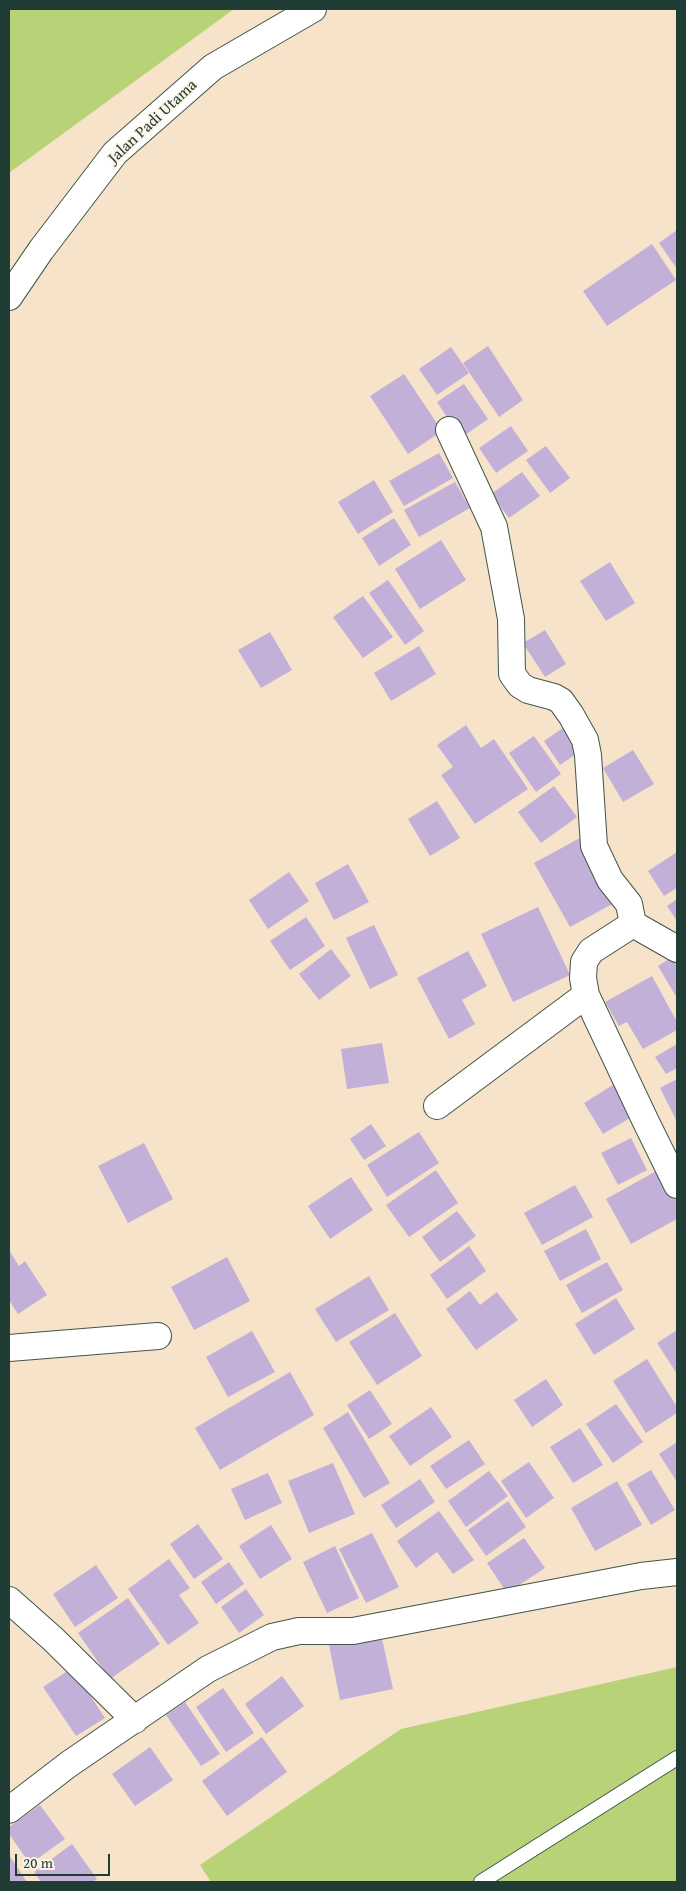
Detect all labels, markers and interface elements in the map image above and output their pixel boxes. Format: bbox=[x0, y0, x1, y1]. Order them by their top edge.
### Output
street label: Jalan Padi Utama bbox=[105, 76, 201, 168]
scale bar bbox=[18, 1844, 112, 1876]
text: 20 m bbox=[23, 1852, 53, 1873]

